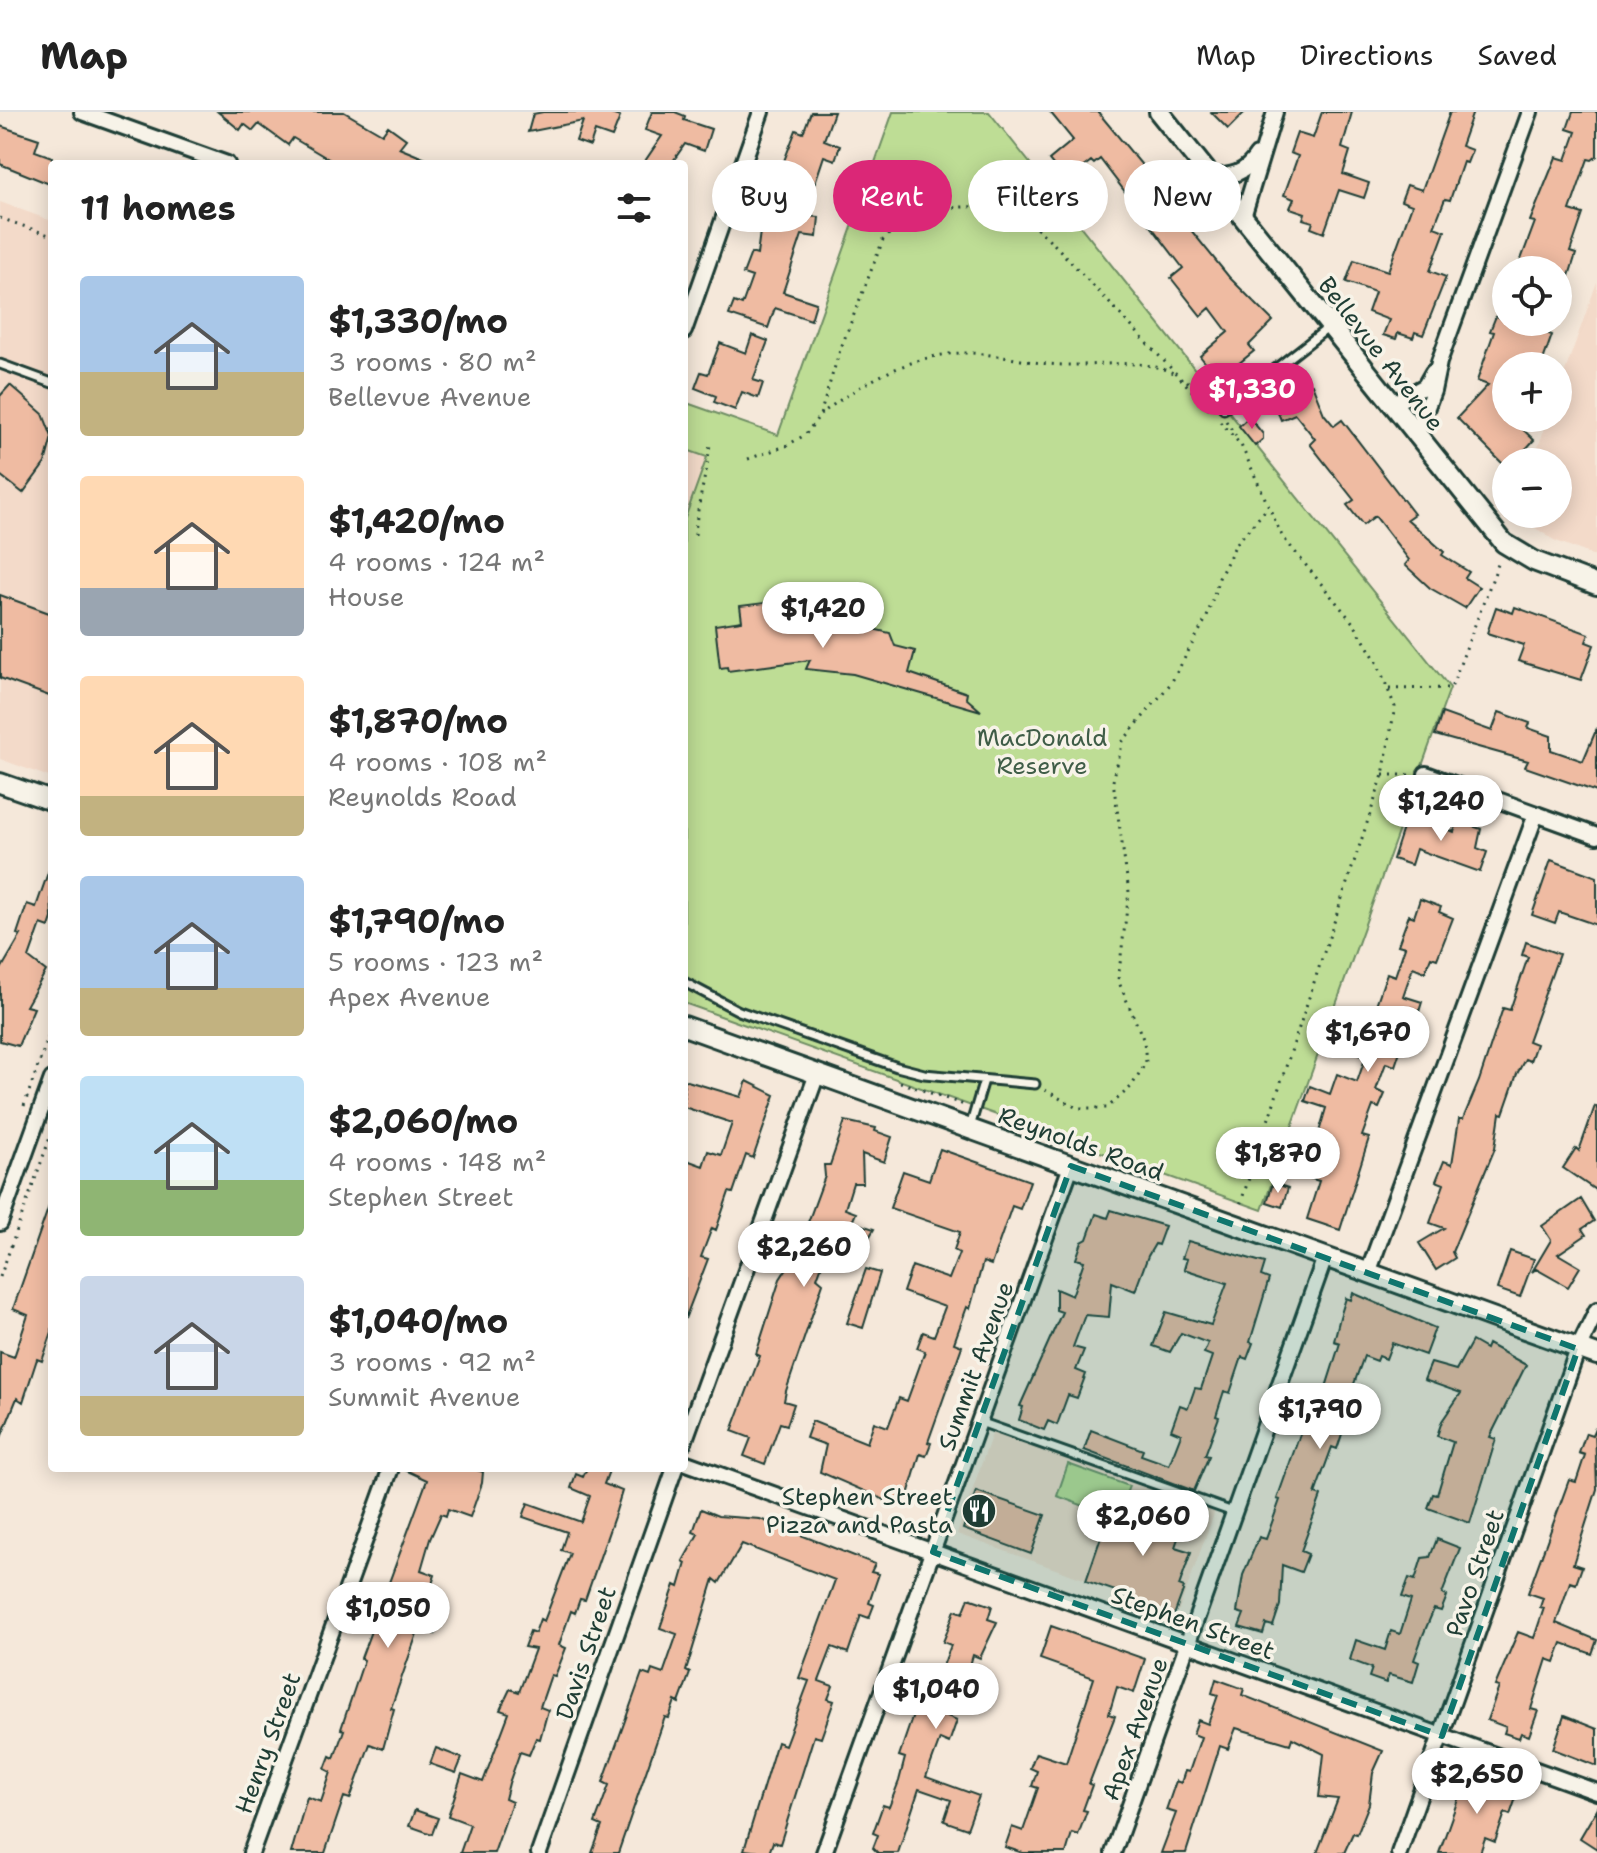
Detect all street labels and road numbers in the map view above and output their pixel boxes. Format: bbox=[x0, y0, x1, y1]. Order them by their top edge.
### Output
street label: Bellevue Avenue bbox=[1311, 270, 1451, 438]
street label: Reynolds Road bbox=[994, 1099, 1168, 1189]
street label: Summit Avenue bbox=[931, 1277, 1021, 1455]
street label: Pavo Street bbox=[1438, 1505, 1512, 1641]
street label: Stephen Street bbox=[1107, 1579, 1279, 1667]
street label: Davis Street bbox=[548, 1582, 624, 1724]
street label: Apex Avenue bbox=[1094, 1653, 1176, 1805]
street label: Henry Street bbox=[228, 1668, 308, 1818]

